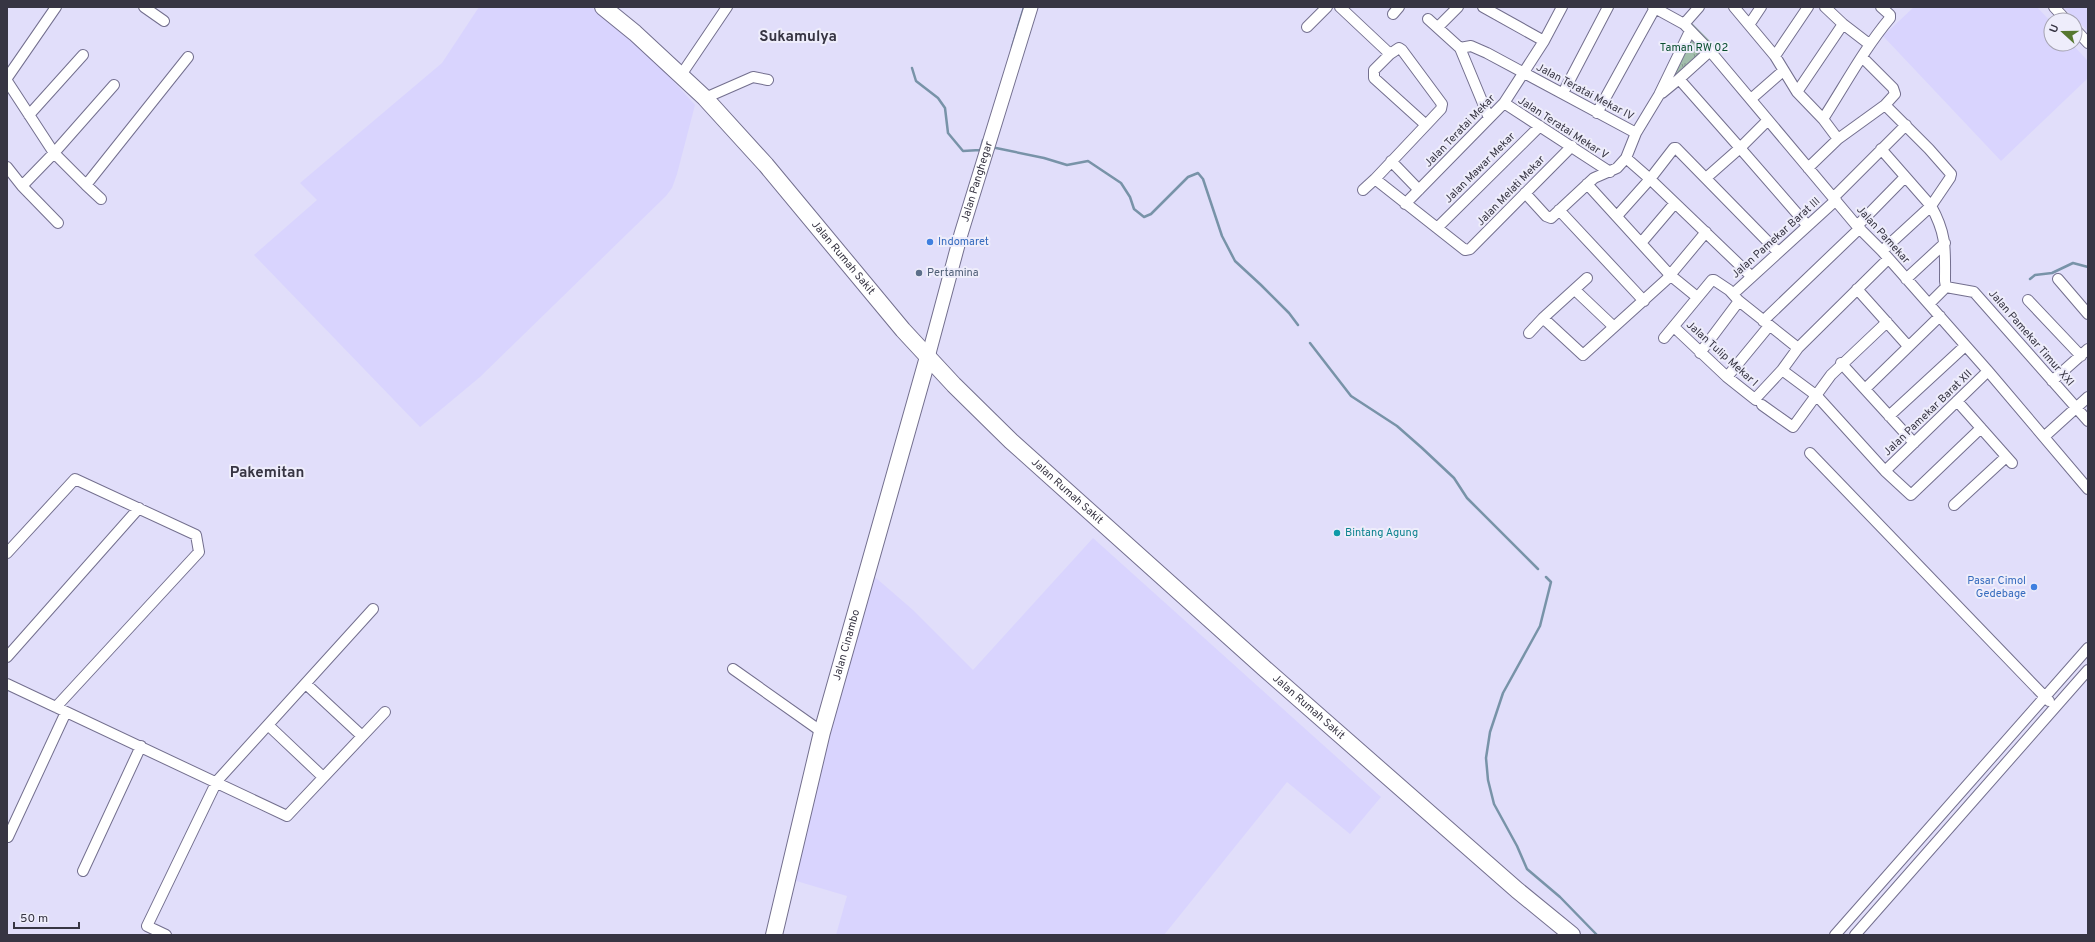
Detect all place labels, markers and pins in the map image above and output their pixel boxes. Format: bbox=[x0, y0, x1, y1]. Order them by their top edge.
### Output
place label: Indomaret bbox=[938, 235, 989, 249]
marker: Indomaret bbox=[925, 237, 935, 247]
place label: Pertamina bbox=[927, 266, 979, 280]
marker: Pertamina bbox=[914, 268, 924, 278]
place label: Bintang Agung bbox=[1345, 526, 1418, 540]
marker: Bintang Agung bbox=[1332, 528, 1342, 538]
place label: Pasar Cimol Gedebage bbox=[1967, 574, 2026, 601]
marker: Pasar Cimol Gedebage bbox=[2029, 582, 2039, 592]

